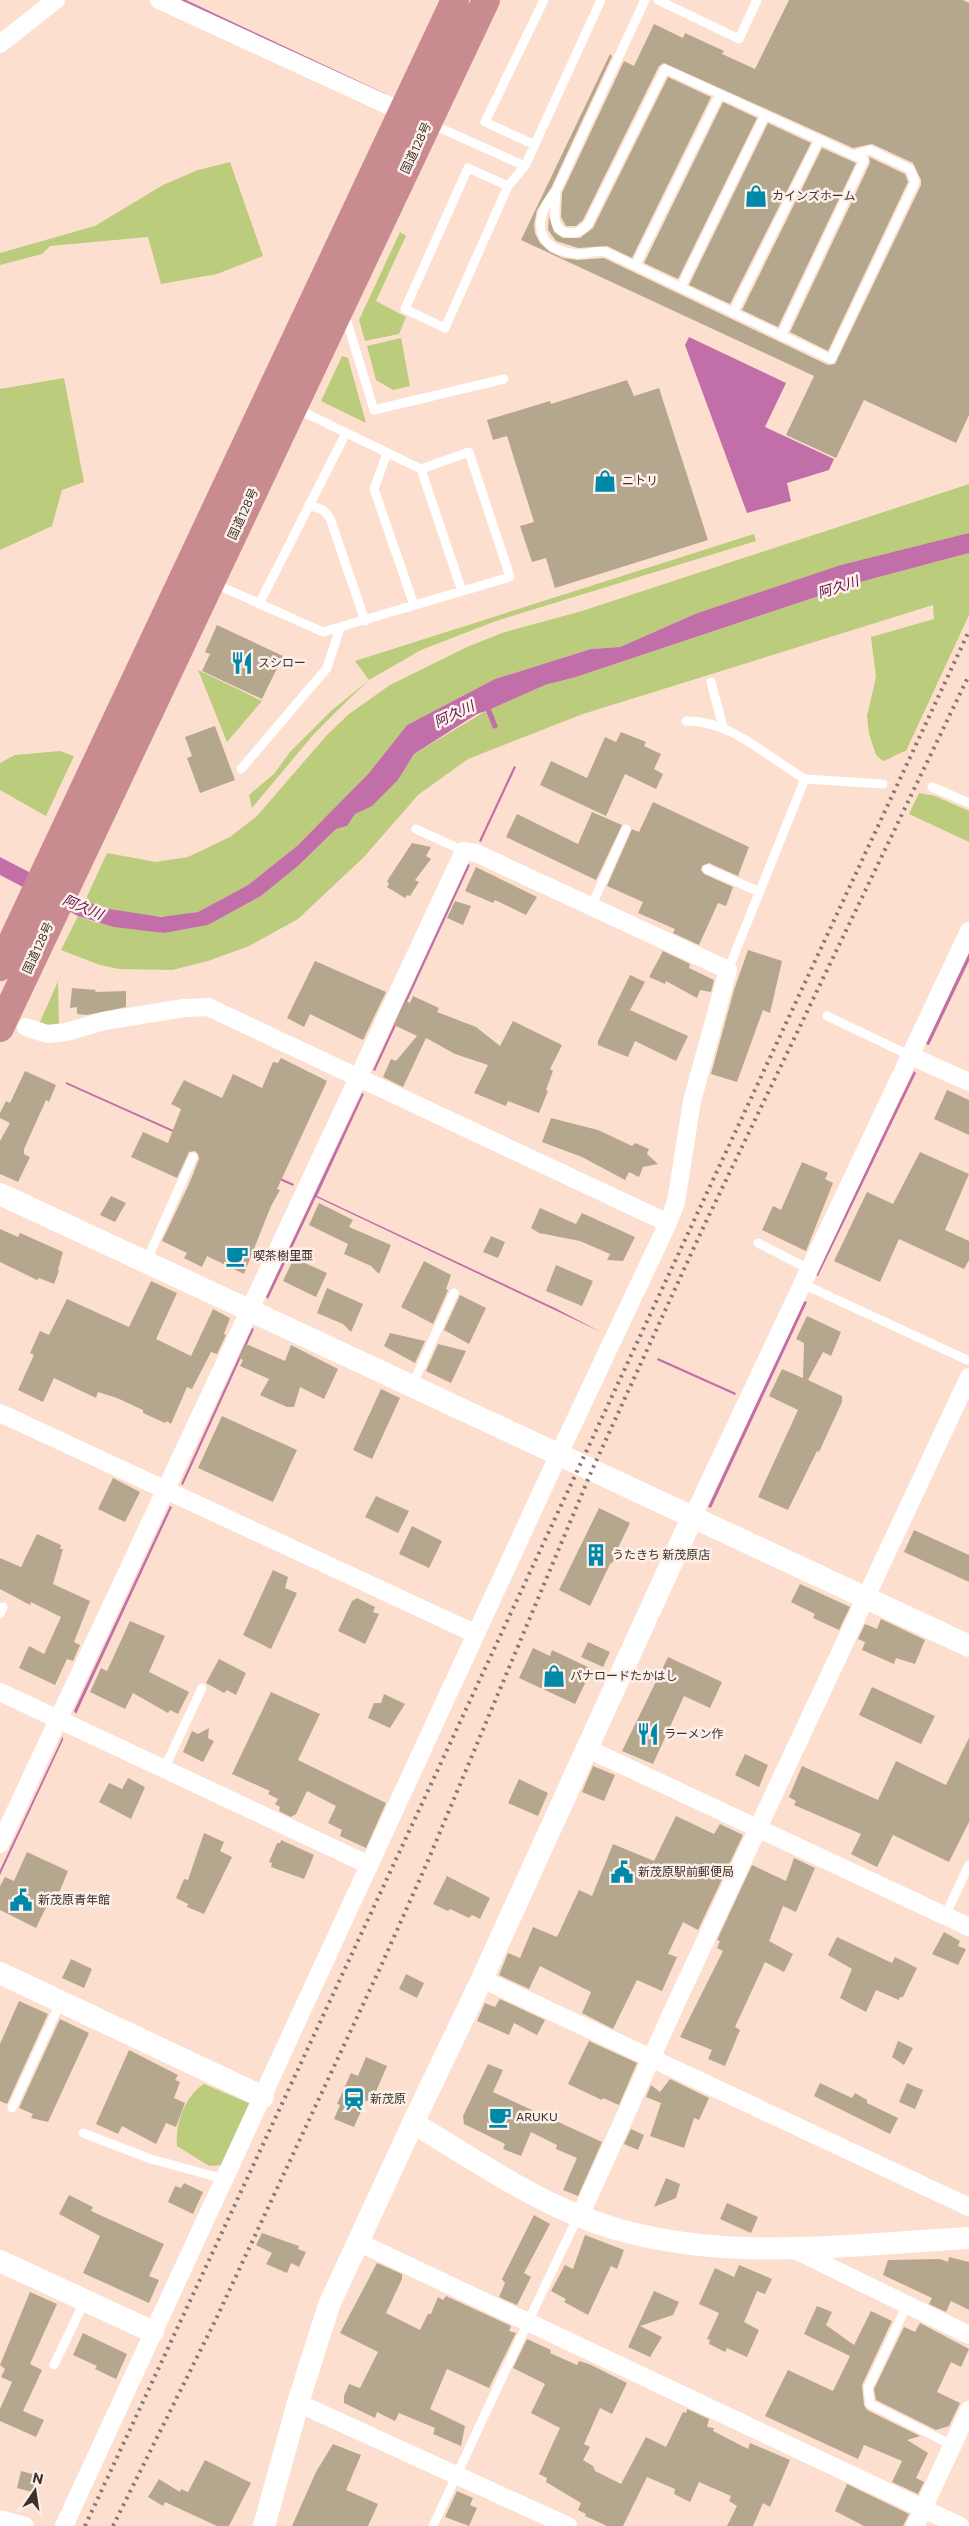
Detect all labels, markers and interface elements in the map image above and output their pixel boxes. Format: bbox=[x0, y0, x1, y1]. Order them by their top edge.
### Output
street label: 国道128号 bbox=[397, 120, 433, 175]
shop icon: カインズホーム bbox=[743, 183, 769, 209]
place label: カインズホーム bbox=[772, 188, 855, 202]
shop icon: ニトリ bbox=[592, 468, 618, 494]
place label: ニトリ bbox=[622, 473, 658, 487]
street label: 国道128号 bbox=[224, 486, 260, 541]
water label: 阿久川 bbox=[815, 571, 862, 601]
restaurant icon: スシロー bbox=[229, 650, 255, 676]
place label: スシロー bbox=[258, 655, 306, 669]
water label: 阿久川 bbox=[431, 696, 478, 730]
water label: 阿久川 bbox=[61, 891, 108, 923]
street label: 国道128号 bbox=[19, 920, 55, 975]
cafe icon: 喫茶樹里亜 bbox=[224, 1243, 250, 1269]
place label: 喫茶樹里亜 bbox=[253, 1248, 313, 1262]
building icon: うたきち 新茂原店 bbox=[583, 1542, 609, 1568]
place label: うたきち 新茂原店 bbox=[612, 1547, 710, 1561]
shop icon: パナロードたかはし bbox=[541, 1663, 567, 1689]
place label: パナロードたかはし bbox=[570, 1668, 678, 1682]
restaurant icon: ラーメン作 bbox=[635, 1721, 661, 1747]
place label: ラーメン作 bbox=[664, 1726, 724, 1740]
public building icon: 新茂原駅前郵便局 bbox=[609, 1859, 635, 1885]
place label: 新茂原駅前郵便局 bbox=[638, 1864, 734, 1878]
public building icon: 新茂原青年館 bbox=[8, 1887, 34, 1913]
place label: 新茂原青年館 bbox=[38, 1892, 110, 1906]
station icon: 新茂原 bbox=[341, 2086, 367, 2112]
place label: 新茂原 bbox=[370, 2091, 406, 2105]
cafe icon: ARUKU bbox=[487, 2104, 513, 2130]
place label: ARUKU bbox=[516, 2109, 558, 2123]
north arrow bbox=[10, 2466, 60, 2516]
text: N bbox=[31, 2468, 45, 2487]

